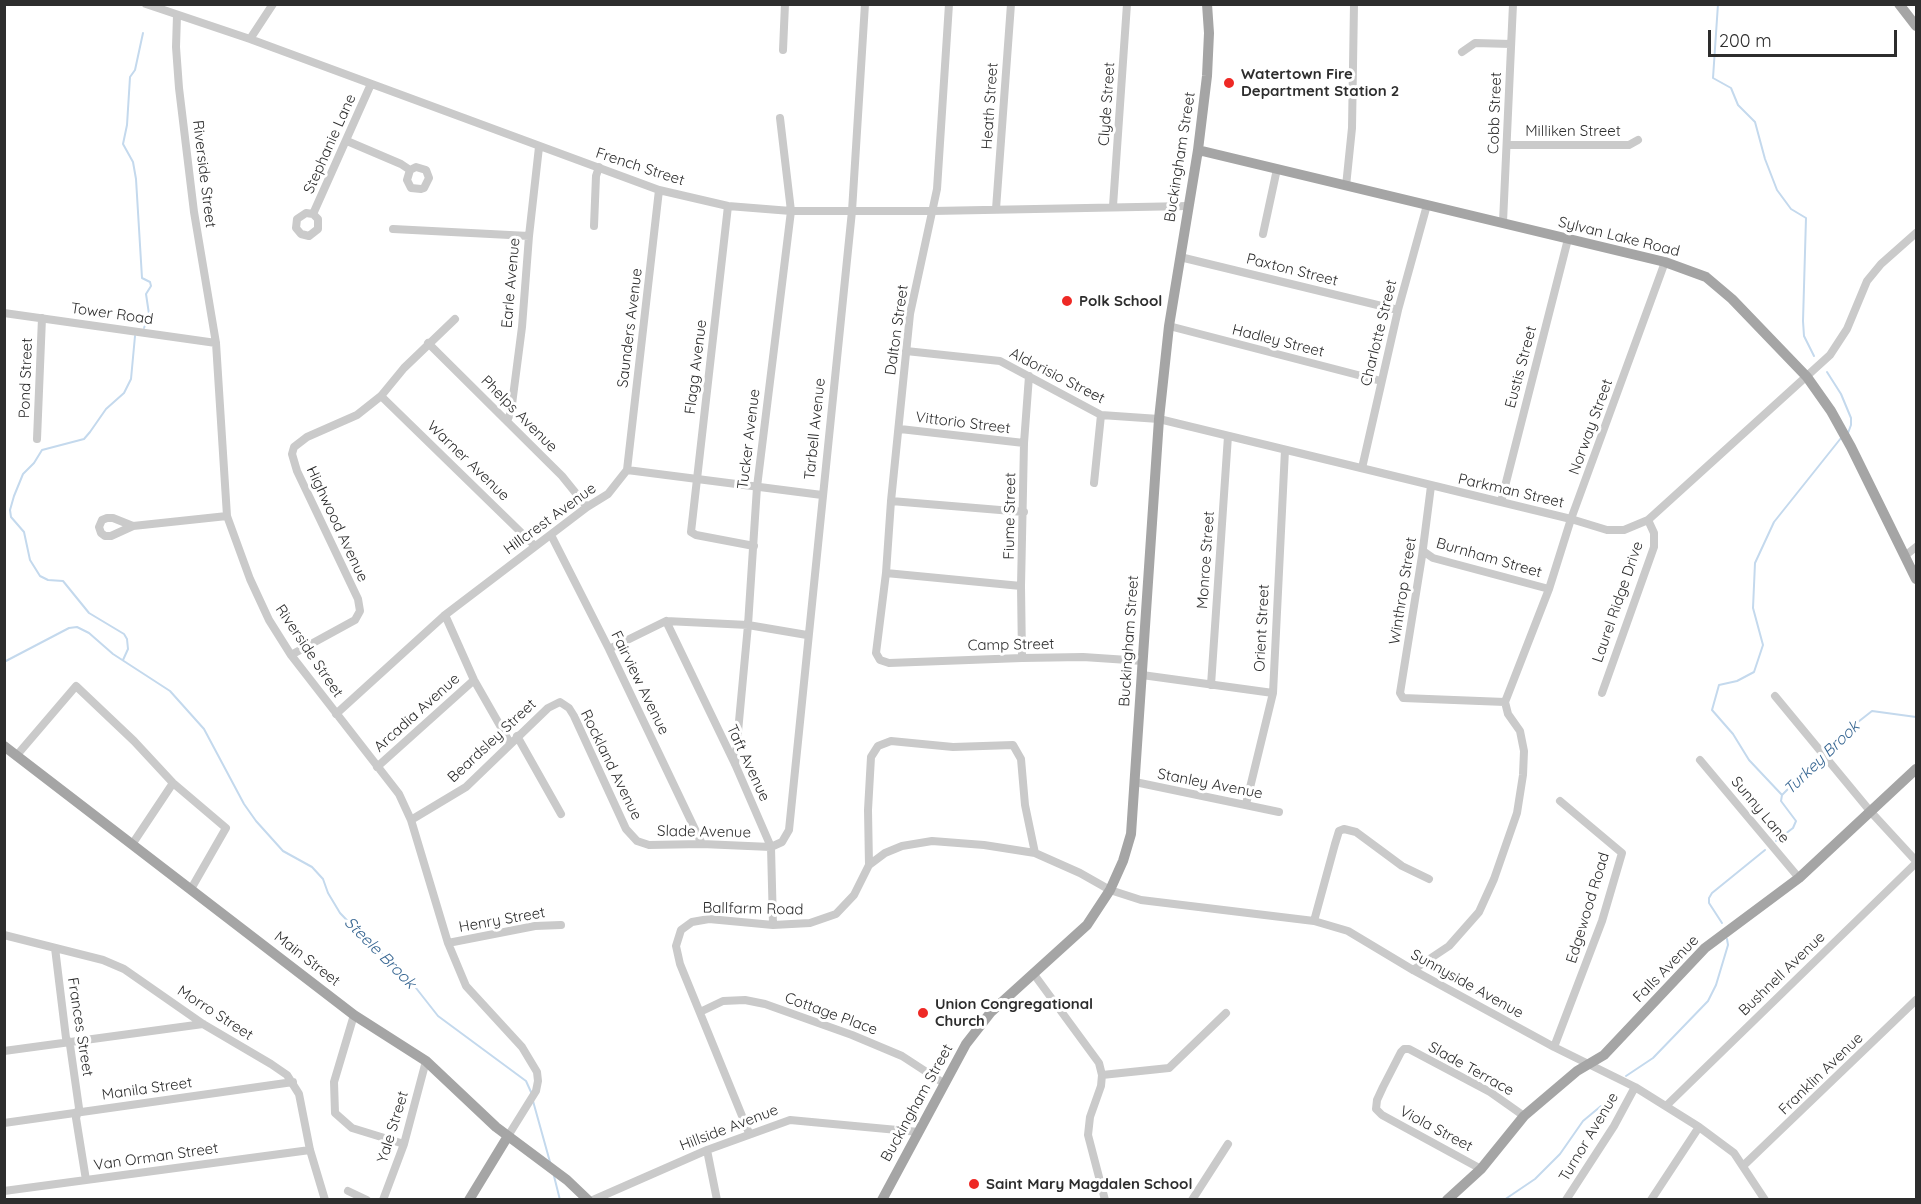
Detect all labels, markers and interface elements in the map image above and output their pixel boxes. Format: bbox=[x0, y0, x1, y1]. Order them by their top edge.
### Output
scale bar bbox=[1711, 18, 1900, 56]
text: 200 m bbox=[1719, 29, 1772, 52]
street label: Clyde Street bbox=[1095, 61, 1119, 147]
street label: Heath Street bbox=[978, 62, 1002, 150]
place label: Watertown Fire Department Station 2 bbox=[1241, 65, 1399, 100]
street label: Cobb Street bbox=[1485, 72, 1505, 154]
marker: Watertown Fire Department Station 2 bbox=[1222, 76, 1236, 90]
street label: Stephanie Lane bbox=[300, 91, 360, 197]
street label: Buckingham Street bbox=[1161, 91, 1199, 223]
street label: Riverside Street bbox=[188, 119, 220, 229]
street label: Milliken Street bbox=[1525, 122, 1621, 140]
street label: French Street bbox=[593, 144, 687, 190]
street label: Sylvan Lake Road bbox=[1557, 213, 1681, 261]
street label: Earle Avenue bbox=[498, 237, 524, 329]
street label: Paxton Street bbox=[1244, 250, 1340, 290]
street label: Saunders Avenue bbox=[614, 267, 646, 389]
street label: Charlotte Street bbox=[1357, 278, 1401, 388]
street label: Dalton Street bbox=[882, 284, 912, 376]
place label: Polk School bbox=[1079, 292, 1162, 310]
marker: Polk School bbox=[1060, 294, 1074, 308]
street label: Tower Road bbox=[70, 299, 154, 329]
street label: Flagg Avenue bbox=[681, 319, 711, 415]
street label: Hadley Street bbox=[1230, 321, 1326, 361]
street label: Eustis Street bbox=[1501, 324, 1541, 410]
street label: Pond Street bbox=[16, 337, 36, 419]
street label: Aldorisio Street bbox=[1006, 344, 1108, 408]
street label: Phelps Avenue bbox=[477, 372, 561, 456]
street label: Tarbell Avenue bbox=[801, 377, 829, 481]
street label: Norway Street bbox=[1565, 377, 1617, 477]
street label: Tucker Avenue bbox=[734, 388, 764, 490]
street label: Vittorio Street bbox=[915, 408, 1011, 438]
street label: Warner Avenue bbox=[423, 417, 513, 505]
street label: Highwood Avenue bbox=[302, 463, 372, 585]
street label: Parkman Street bbox=[1456, 470, 1566, 512]
street label: Fiume Street bbox=[1000, 472, 1020, 560]
street label: Hillcrest Avenue bbox=[500, 479, 600, 559]
street label: Monroe Street bbox=[1194, 510, 1218, 610]
street label: Burnham Street bbox=[1434, 534, 1544, 582]
street label: Winthrop Street bbox=[1386, 536, 1420, 646]
street label: Laurel Ridge Drive bbox=[1589, 539, 1647, 665]
street label: Buckingham Street bbox=[1115, 575, 1143, 707]
street label: Orient Street bbox=[1251, 584, 1273, 672]
street label: Riverside Street bbox=[271, 601, 347, 701]
street label: Fairview Avenue bbox=[607, 628, 673, 738]
street label: Camp Street bbox=[967, 635, 1055, 655]
street label: Arcadia Avenue bbox=[371, 670, 463, 756]
street label: Beardsley Street bbox=[444, 695, 540, 787]
street label: Rockland Avenue bbox=[577, 707, 645, 823]
water label: Turkey Brook bbox=[1780, 717, 1864, 799]
street label: Taft Avenue bbox=[722, 722, 774, 804]
street label: Stanley Avenue bbox=[1156, 765, 1264, 803]
street label: Sunny Lane bbox=[1727, 773, 1793, 847]
street label: Slade Avenue bbox=[657, 822, 751, 842]
street label: Edgewood Road bbox=[1563, 850, 1613, 966]
street label: Ballfarm Road bbox=[702, 899, 804, 919]
street label: Henry Street bbox=[457, 904, 547, 936]
water label: Steele Brook bbox=[340, 913, 420, 993]
street label: Main Street bbox=[271, 928, 343, 990]
street label: Bushnell Avenue bbox=[1735, 928, 1829, 1020]
street label: Falls Avenue bbox=[1629, 932, 1703, 1006]
street label: Sunnyside Avenue bbox=[1408, 946, 1526, 1022]
street label: Frances Street bbox=[63, 976, 97, 1078]
street label: Morro Street bbox=[174, 982, 256, 1044]
street label: Cottage Place bbox=[782, 989, 880, 1039]
place label: Union Congregational Church bbox=[935, 995, 1093, 1030]
marker: Union Congregational Church bbox=[916, 1006, 930, 1020]
street label: Franklin Avenue bbox=[1775, 1029, 1867, 1119]
street label: Slade Terrace bbox=[1425, 1038, 1517, 1100]
street label: Buckingham Street bbox=[877, 1041, 957, 1165]
street label: Manila Street bbox=[101, 1074, 193, 1104]
street label: Yale Street bbox=[374, 1089, 412, 1165]
street label: Turnor Avenue bbox=[1555, 1089, 1623, 1185]
street label: Hillside Avenue bbox=[677, 1101, 781, 1155]
street label: Viola Street bbox=[1397, 1102, 1475, 1156]
street label: Van Orman Street bbox=[93, 1139, 219, 1175]
place label: Saint Mary Magdalen School bbox=[986, 1175, 1192, 1193]
marker: Saint Mary Magdalen School bbox=[967, 1177, 981, 1191]

